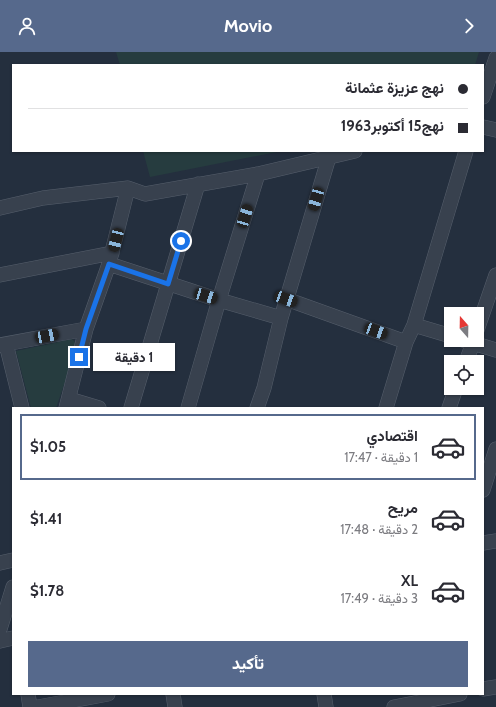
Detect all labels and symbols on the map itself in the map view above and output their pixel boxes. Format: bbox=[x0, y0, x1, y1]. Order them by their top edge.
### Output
car bbox=[307, 186, 325, 212]
car bbox=[236, 203, 254, 229]
car bbox=[107, 227, 125, 253]
route start bbox=[172, 232, 190, 250]
car bbox=[193, 287, 219, 305]
car bbox=[273, 289, 299, 309]
north arrow bbox=[444, 307, 484, 347]
car bbox=[363, 321, 389, 341]
car bbox=[34, 328, 60, 344]
callout: 1 دقيقة bbox=[93, 343, 175, 371]
route end bbox=[70, 348, 88, 366]

